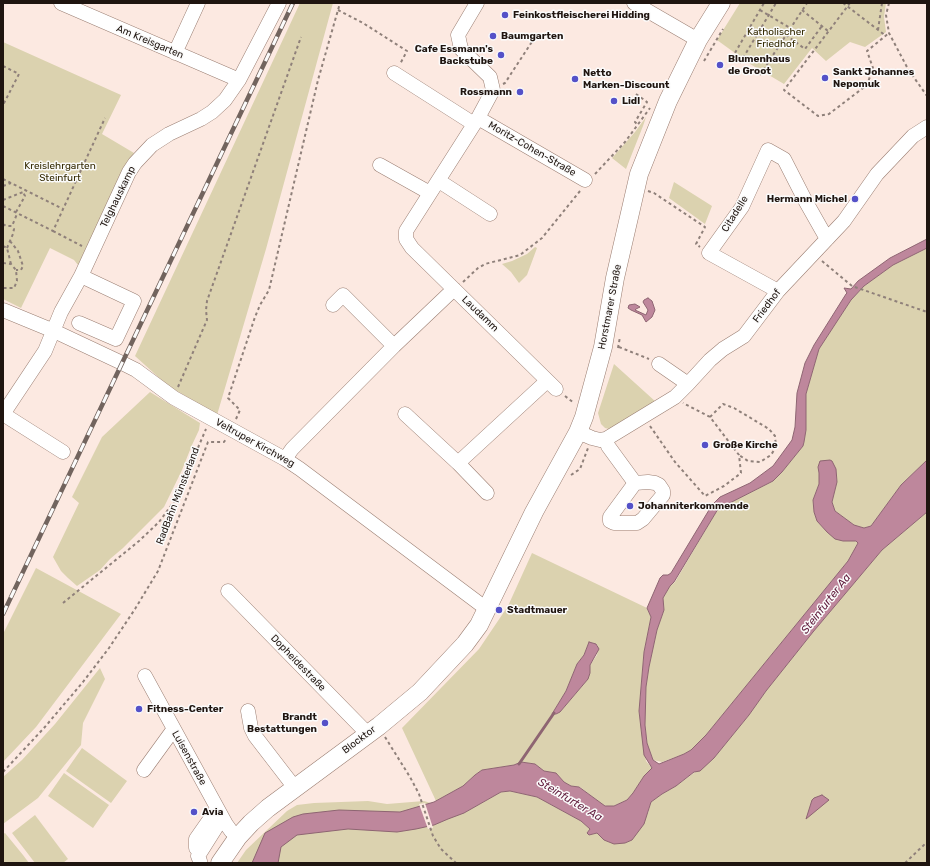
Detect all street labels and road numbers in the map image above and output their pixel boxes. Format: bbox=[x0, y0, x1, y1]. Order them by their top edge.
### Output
street label: Am Kreisgarten bbox=[115, 22, 185, 62]
street label: Moritz-Cohen-Straße bbox=[486, 119, 578, 179]
street label: Telghauskamp bbox=[98, 164, 138, 230]
street label: Citadelle bbox=[719, 194, 751, 234]
street label: Horstmarer Straße bbox=[596, 263, 624, 351]
street label: Friedhof bbox=[750, 287, 784, 325]
street label: Laudamm bbox=[459, 294, 501, 334]
street label: Veltruper Kirchweg bbox=[213, 416, 297, 470]
street label: RadBahn Münsterland bbox=[154, 446, 202, 546]
street label: Dopheidestraße bbox=[268, 632, 328, 694]
street label: Blocktor bbox=[340, 723, 378, 757]
street label: Luisenstraße bbox=[169, 729, 209, 787]

